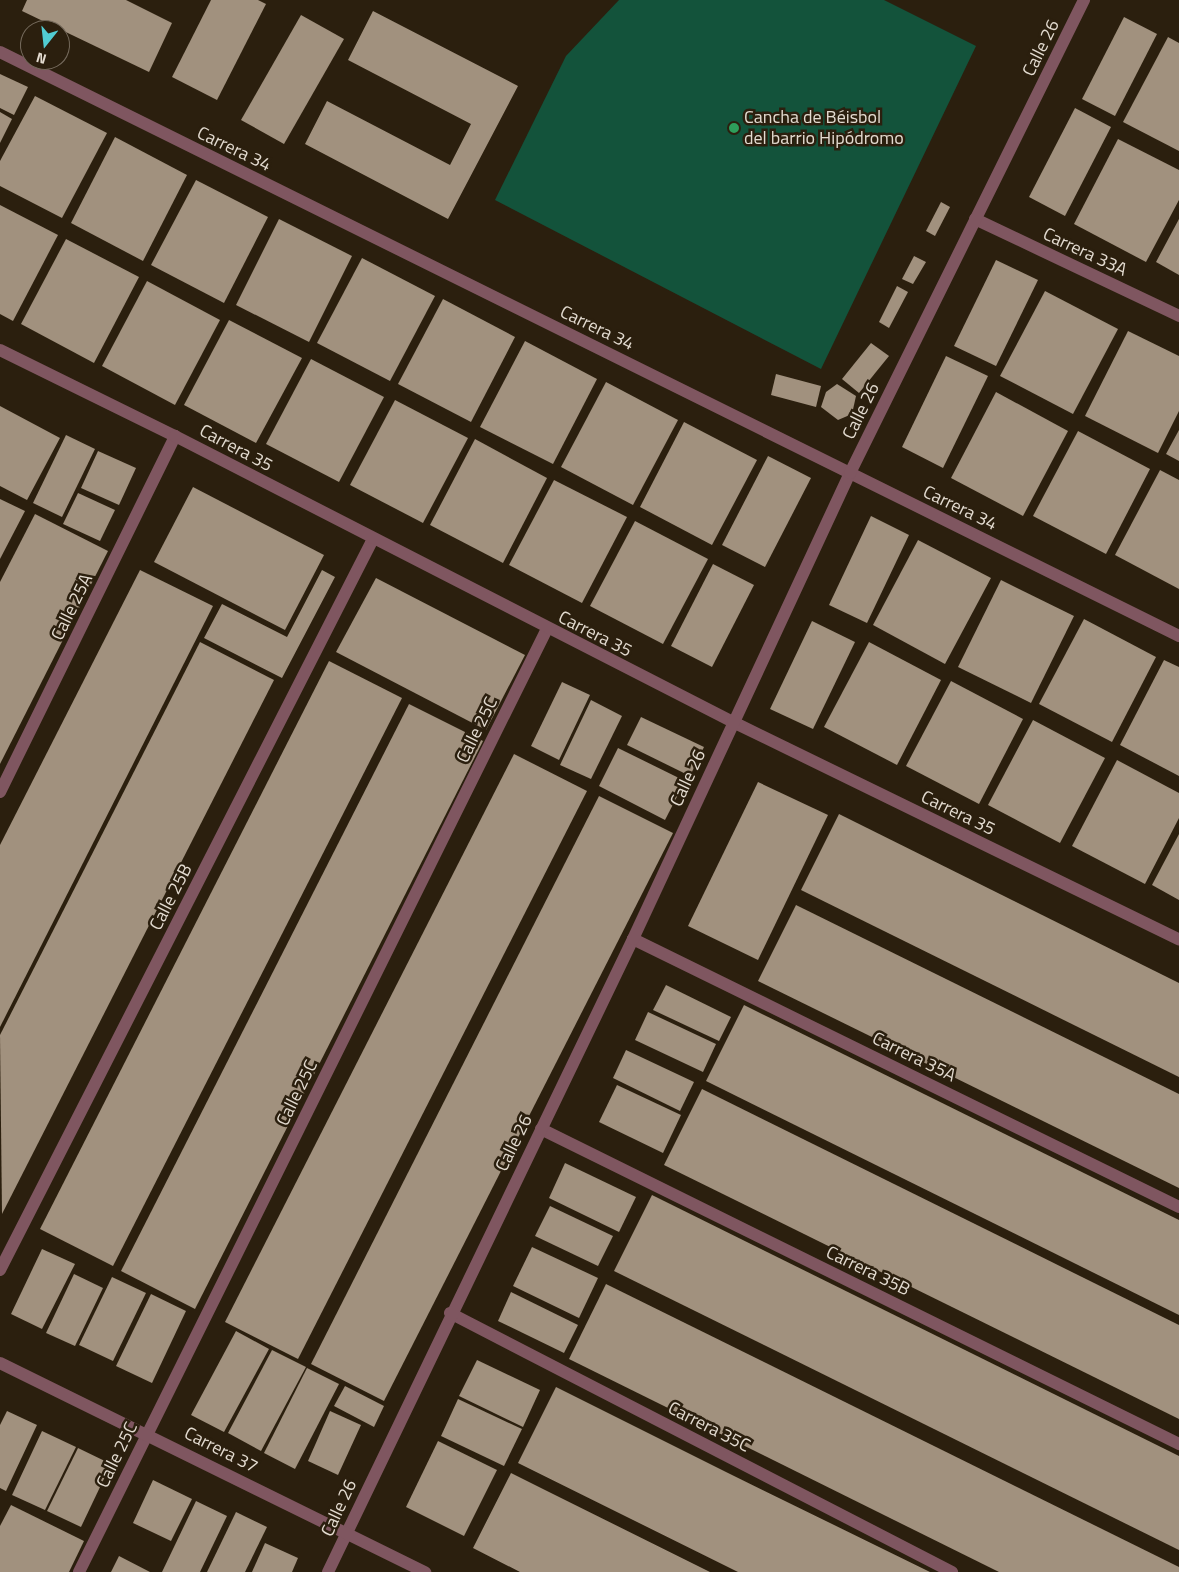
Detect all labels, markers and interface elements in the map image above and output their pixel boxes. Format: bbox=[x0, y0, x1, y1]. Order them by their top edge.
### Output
street label: Calle 26 bbox=[1018, 16, 1064, 80]
north arrow bbox=[20, 20, 70, 70]
text: N bbox=[33, 48, 49, 70]
place label: Cancha de Béisbol del barrio Hipódromo bbox=[744, 107, 904, 150]
street label: Carrera 34 bbox=[194, 122, 274, 176]
marker: Cancha de Béisbol del barrio Hipódromo bbox=[728, 122, 740, 134]
street label: Carrera 33A bbox=[1040, 223, 1130, 281]
street label: Carrera 34 bbox=[557, 301, 637, 355]
street label: Calle 26 bbox=[838, 379, 884, 443]
street label: Carrera 35 bbox=[196, 420, 276, 476]
street label: Carrera 34 bbox=[920, 481, 1000, 535]
street label: Calle 25A bbox=[47, 570, 97, 644]
street label: Carrera 35 bbox=[555, 606, 635, 662]
street label: Calle 25C bbox=[452, 694, 502, 766]
street label: Calle 26 bbox=[665, 746, 711, 810]
street label: Carrera 35 bbox=[918, 786, 998, 840]
street label: Calle 25B bbox=[145, 860, 197, 934]
street label: Carrera 35A bbox=[869, 1028, 959, 1086]
street label: Calle 25C bbox=[272, 1057, 322, 1129]
street label: Calle 26 bbox=[491, 1111, 537, 1175]
street label: Carrera 35B bbox=[823, 1241, 913, 1301]
street label: Carrera 35C bbox=[664, 1397, 754, 1457]
street label: Calle 25C bbox=[92, 1419, 142, 1491]
street label: Carrera 37 bbox=[181, 1422, 261, 1478]
street label: Calle 26 bbox=[316, 1476, 362, 1540]

